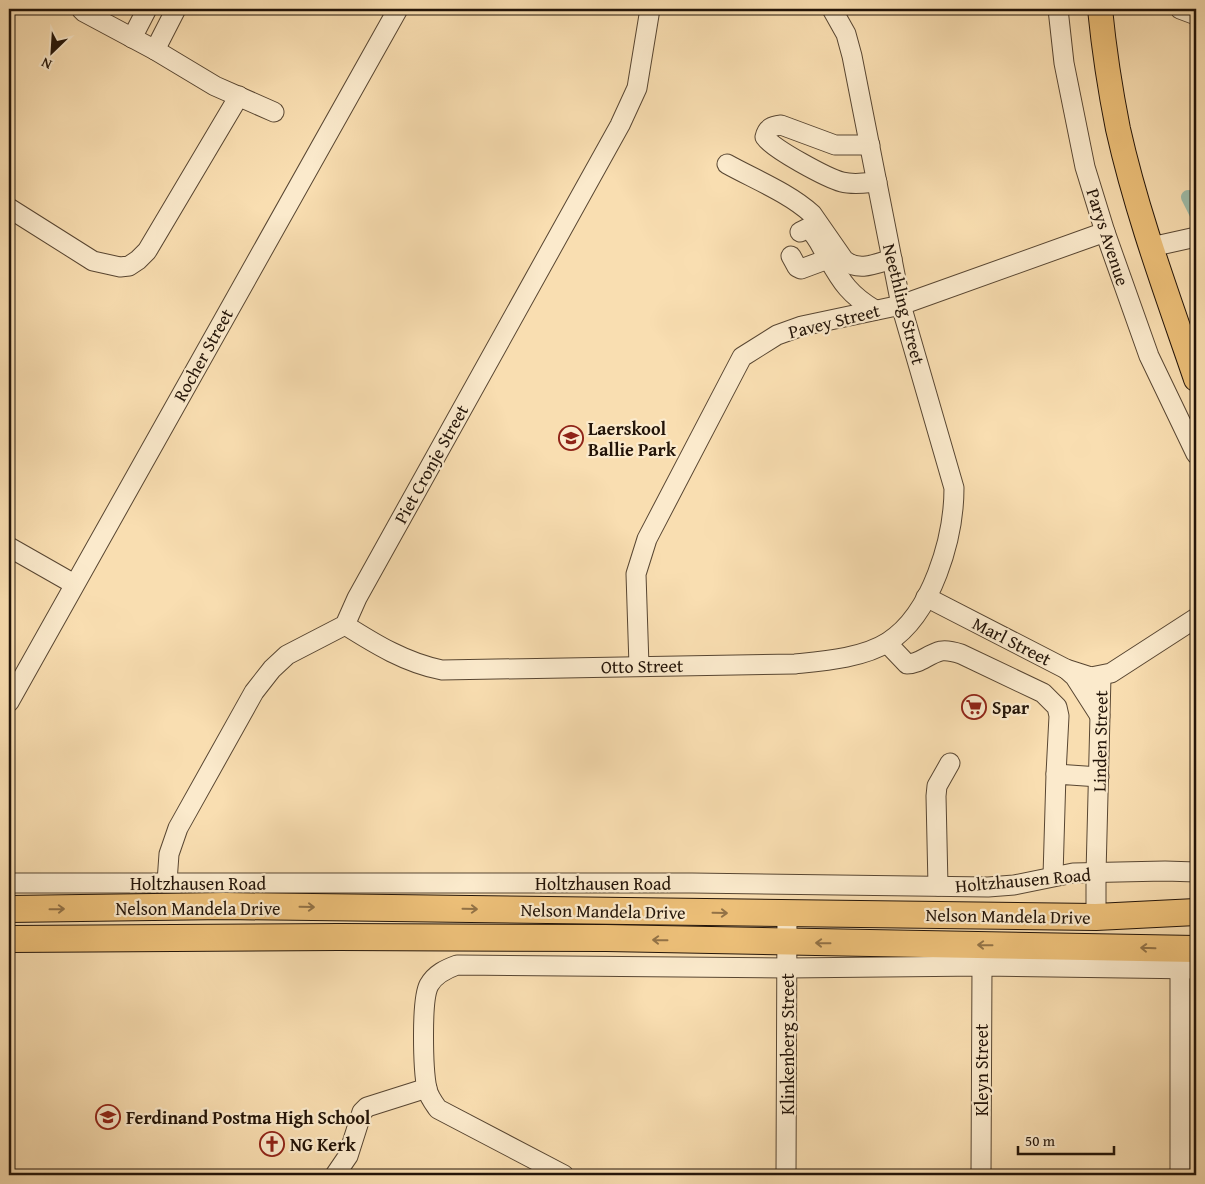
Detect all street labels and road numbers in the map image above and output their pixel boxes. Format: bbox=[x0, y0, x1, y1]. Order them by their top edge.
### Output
street label: Parys Avenue bbox=[1080, 185, 1136, 289]
street label: Neethling Street bbox=[876, 241, 932, 368]
street label: Pavey Street bbox=[785, 296, 883, 345]
street label: Rocher Street bbox=[166, 303, 240, 406]
street label: Piet Cronje Street bbox=[387, 399, 475, 528]
street label: Marl Street bbox=[968, 610, 1057, 673]
street label: Otto Street bbox=[601, 652, 684, 680]
street label: Linden Street bbox=[1086, 689, 1114, 792]
street label: Holtzhausen Road bbox=[954, 861, 1092, 899]
street label: Holtzhausen Road bbox=[130, 870, 266, 897]
street label: Holtzhausen Road bbox=[535, 870, 671, 897]
street label: Nelson Mandela Drive bbox=[115, 895, 281, 922]
street label: Nelson Mandela Drive bbox=[520, 896, 686, 926]
street label: Nelson Mandela Drive bbox=[925, 901, 1091, 931]
street label: Klinkenberg Street bbox=[774, 972, 801, 1115]
street label: Kleyn Street bbox=[968, 1023, 995, 1116]

